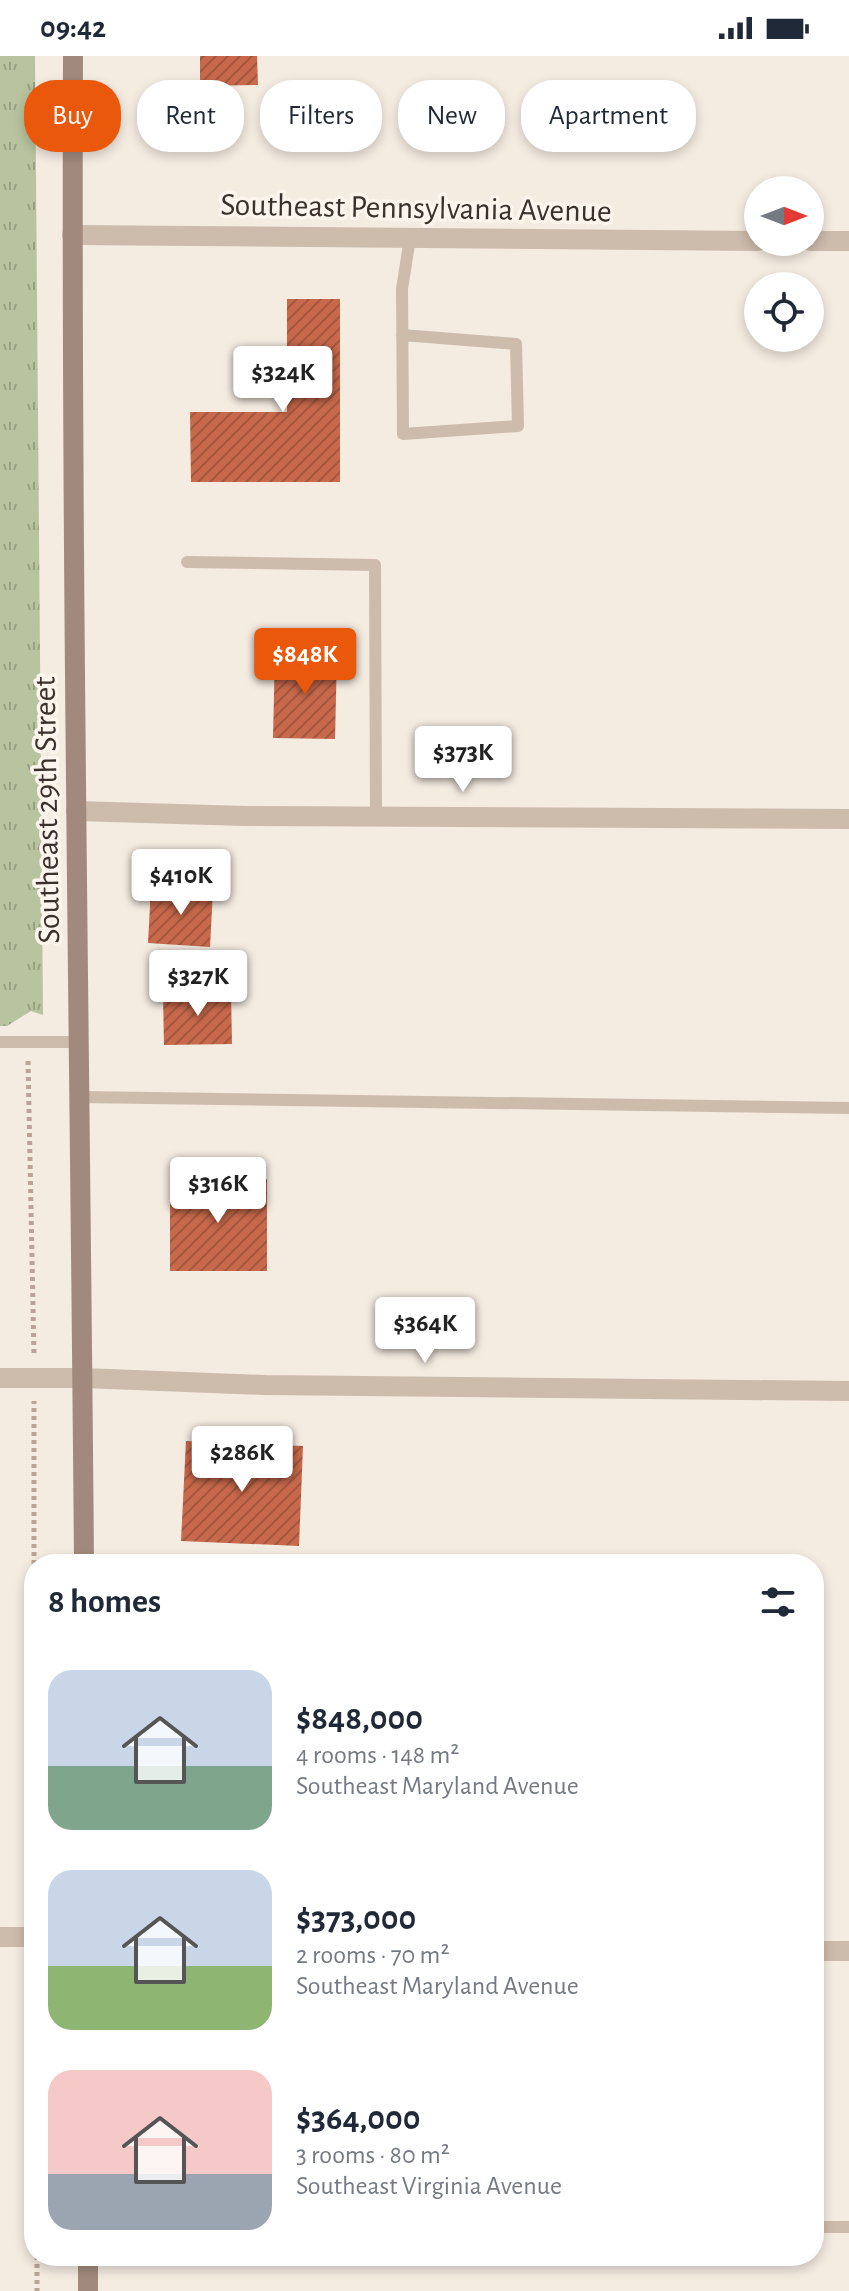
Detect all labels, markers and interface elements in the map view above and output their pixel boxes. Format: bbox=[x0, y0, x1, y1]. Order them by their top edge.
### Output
text: 09:42 bbox=[40, 13, 106, 43]
chip: Buy bbox=[24, 80, 121, 152]
chip: Rent bbox=[137, 80, 244, 152]
chip: Filters bbox=[260, 80, 382, 152]
chip: New bbox=[398, 80, 505, 152]
chip: Apartment bbox=[521, 80, 696, 152]
north arrow bbox=[744, 176, 824, 256]
map controls bbox=[744, 176, 824, 352]
street label: Southeast Pennsylvania Avenue bbox=[220, 189, 612, 227]
button: locate bbox=[744, 272, 824, 352]
pin: $324K bbox=[227, 346, 339, 414]
text: $324K bbox=[251, 359, 315, 385]
pin: $848K bbox=[249, 628, 361, 696]
text: $848K bbox=[272, 641, 338, 667]
street label: Southeast 29th Street bbox=[29, 676, 65, 944]
pin: $373K bbox=[407, 726, 519, 794]
text: $373K bbox=[433, 739, 493, 765]
pin: $410K bbox=[125, 849, 237, 917]
text: $410K bbox=[150, 862, 212, 888]
pin: $327K bbox=[142, 950, 254, 1018]
text: $327K bbox=[167, 963, 229, 989]
pin: $316K bbox=[162, 1157, 274, 1225]
text: $316K bbox=[188, 1170, 248, 1196]
pin: $364K bbox=[369, 1297, 481, 1365]
text: $364K bbox=[393, 1310, 457, 1336]
pin: $286K bbox=[186, 1426, 298, 1494]
text: $286K bbox=[210, 1439, 274, 1465]
icon: filters bbox=[756, 1580, 800, 1624]
text: 8 homes bbox=[48, 1585, 161, 1619]
icon: home bbox=[112, 1702, 208, 1798]
text: $848,000 bbox=[296, 1702, 423, 1736]
text: 4 rooms · 148 m² bbox=[296, 1742, 459, 1768]
text: Southeast Maryland Avenue bbox=[296, 1773, 579, 1799]
icon: home bbox=[112, 1902, 208, 1998]
text: $373,000 bbox=[296, 1902, 416, 1936]
text: 2 rooms · 70 m² bbox=[296, 1942, 449, 1968]
text: Southeast Maryland Avenue bbox=[296, 1973, 579, 1999]
icon: home bbox=[112, 2102, 208, 2198]
text: $364,000 bbox=[296, 2102, 420, 2136]
text: 3 rooms · 80 m² bbox=[296, 2142, 450, 2168]
text: Southeast Virginia Avenue bbox=[296, 2173, 562, 2199]

